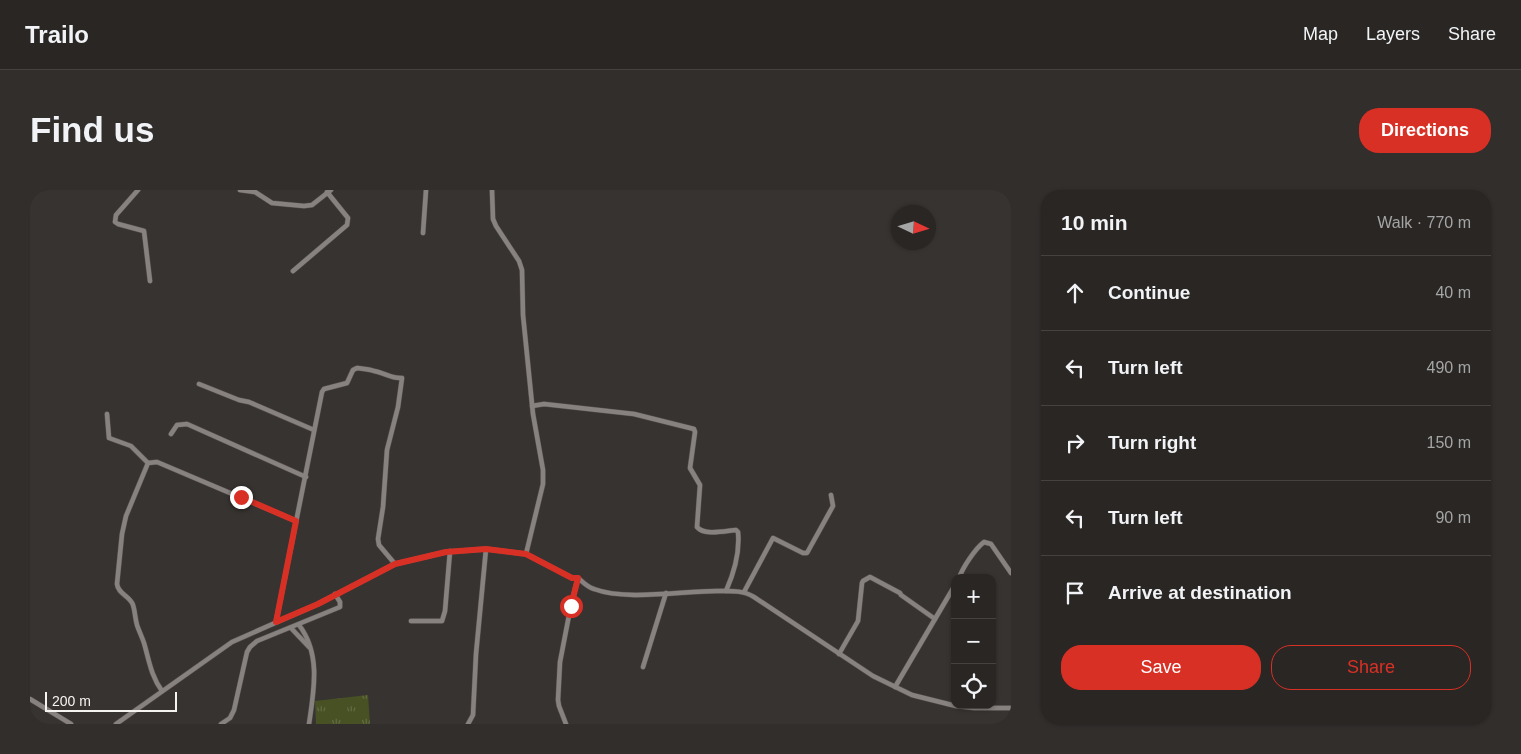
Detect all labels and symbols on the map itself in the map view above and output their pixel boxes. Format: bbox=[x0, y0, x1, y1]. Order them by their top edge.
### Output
north arrow bbox=[891, 205, 936, 250]
route end bbox=[230, 486, 253, 509]
route start bbox=[560, 595, 583, 618]
scale bar bbox=[45, 689, 178, 712]

